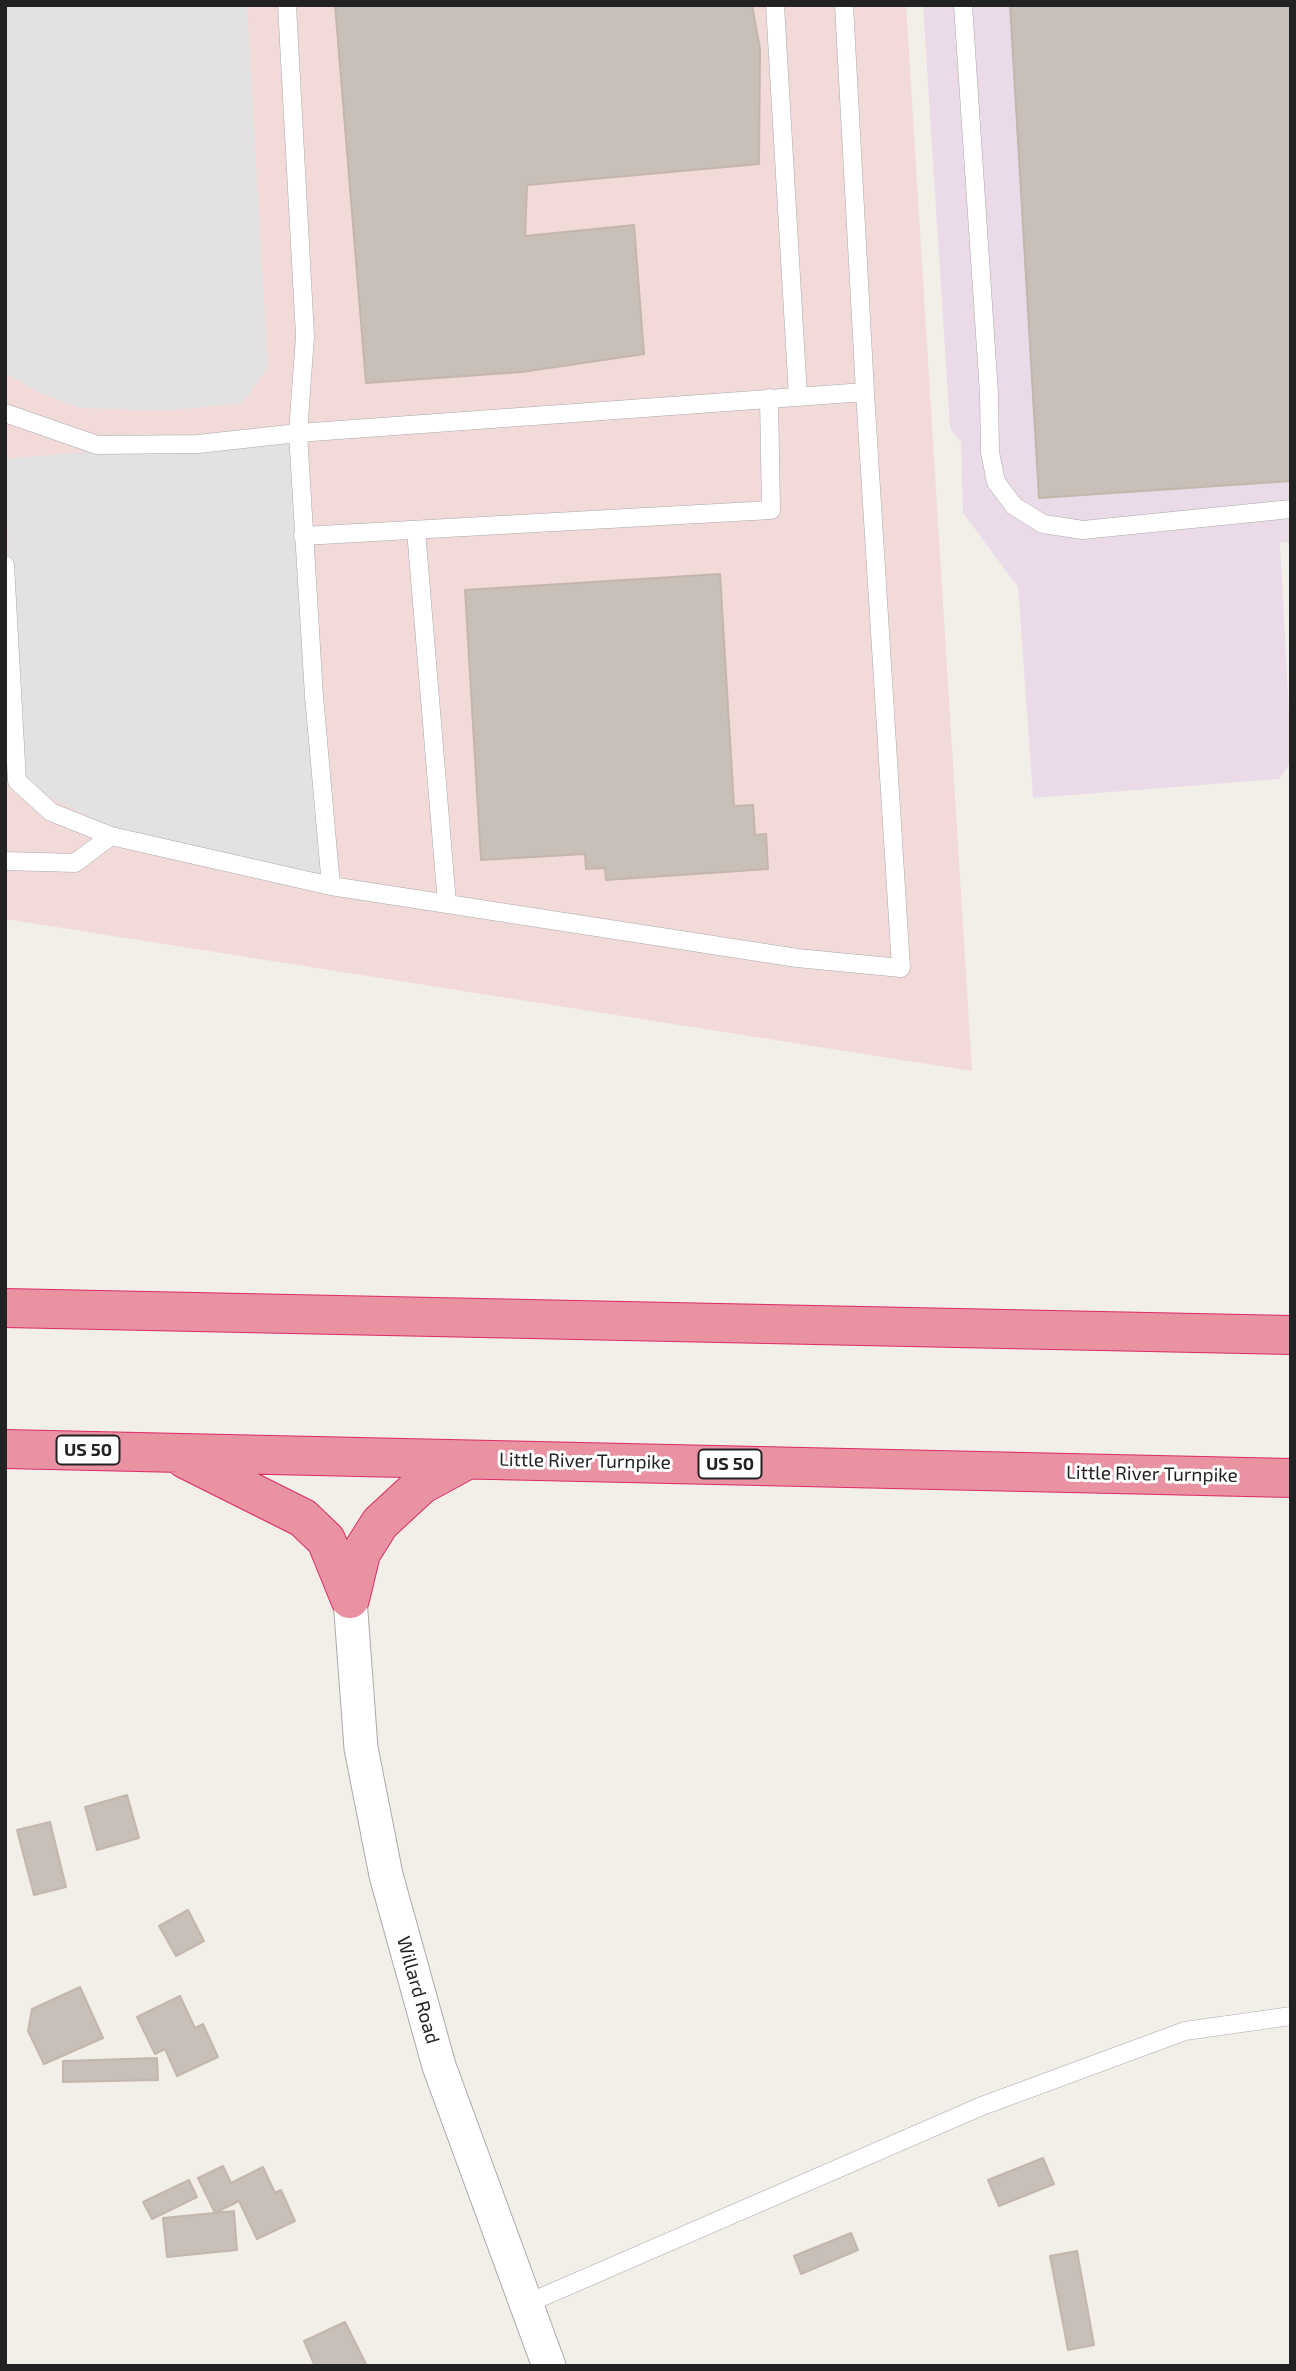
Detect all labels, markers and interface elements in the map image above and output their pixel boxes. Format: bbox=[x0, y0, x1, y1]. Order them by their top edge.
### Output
road number: US 50 bbox=[56, 1436, 119, 1464]
street label: Little River Turnpike bbox=[499, 1448, 671, 1474]
road number: US 50 bbox=[698, 1450, 762, 1478]
street label: Little River Turnpike bbox=[1066, 1461, 1238, 1487]
street label: Willard Road bbox=[392, 1934, 444, 2046]

